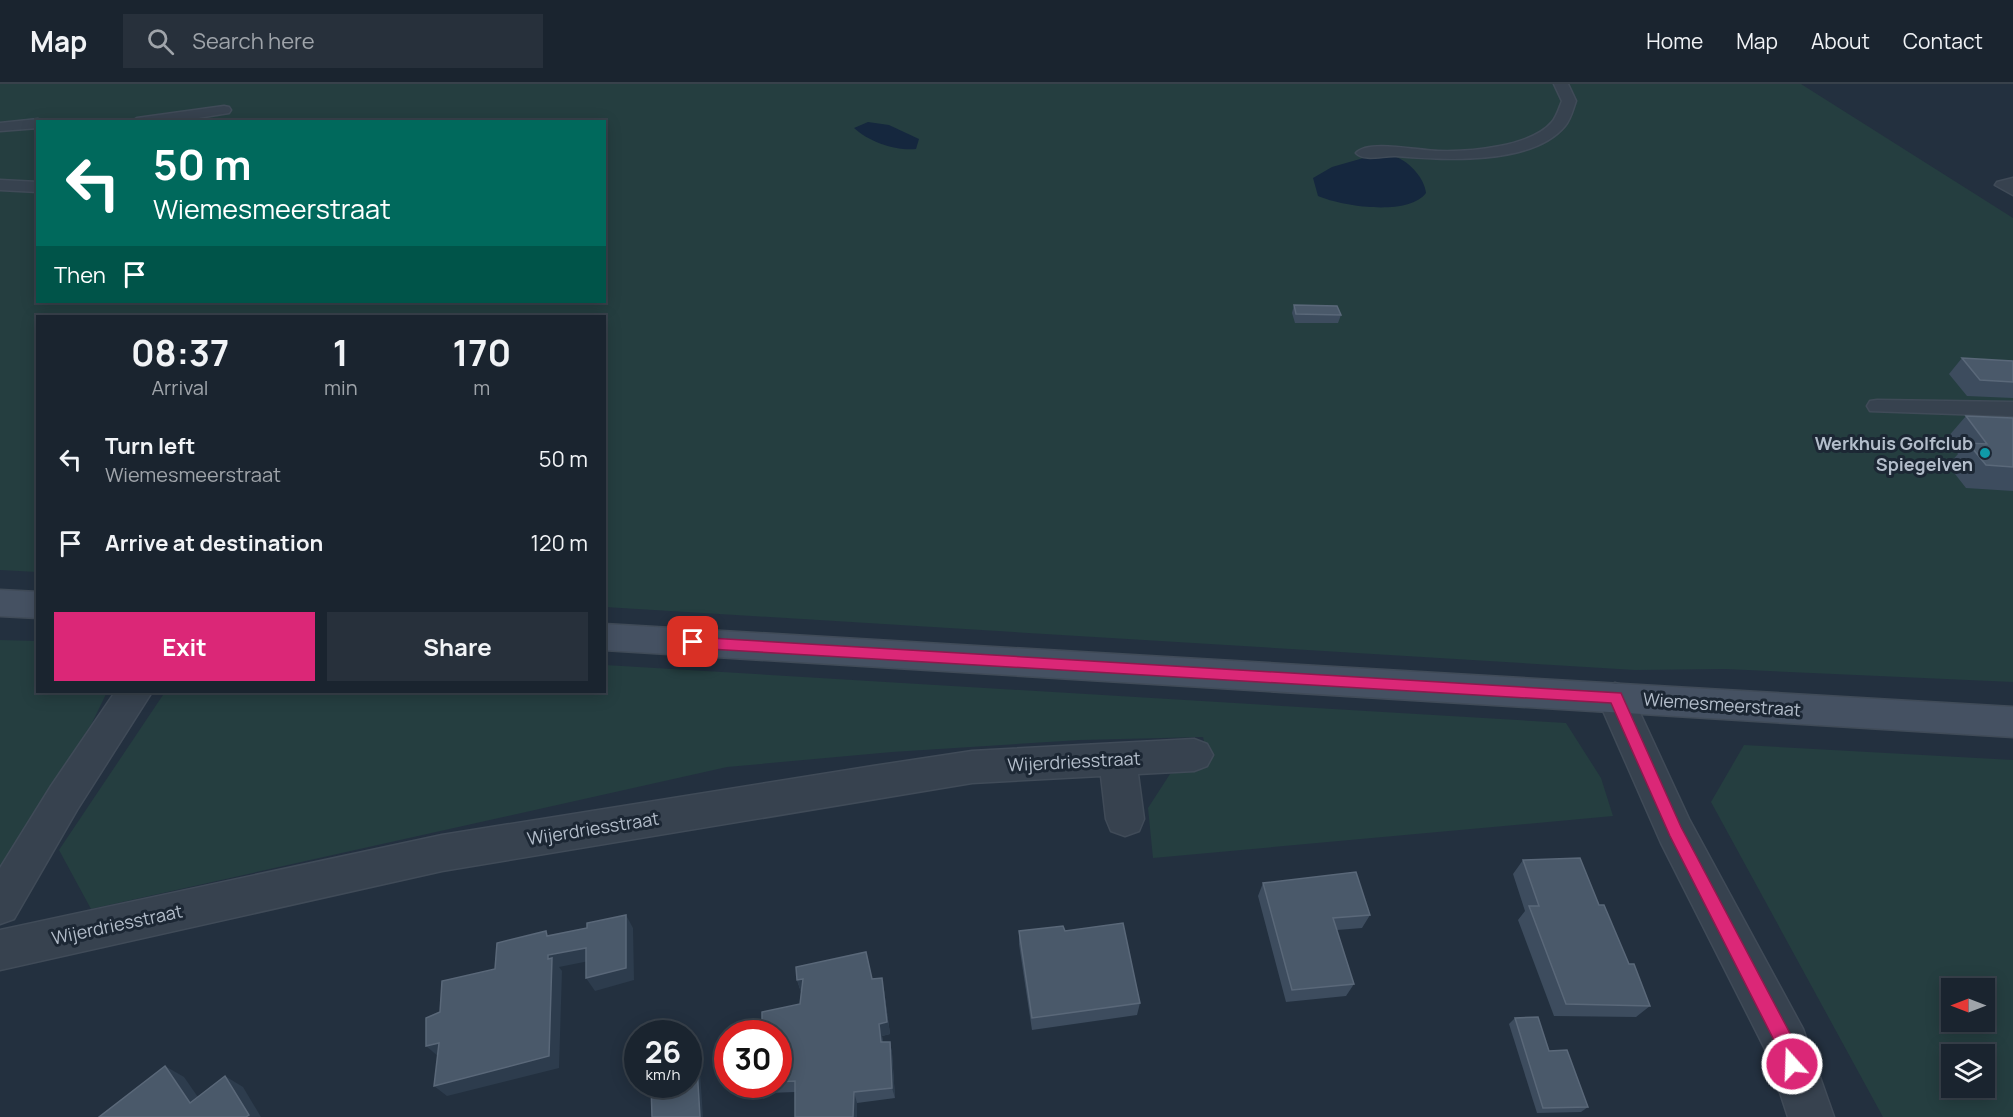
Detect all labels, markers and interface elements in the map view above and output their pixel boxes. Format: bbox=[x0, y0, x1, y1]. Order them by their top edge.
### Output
search box bbox=[123, 14, 543, 68]
text: Map bbox=[30, 22, 87, 60]
icon: search bbox=[144, 25, 177, 58]
text: Search here bbox=[192, 26, 315, 56]
text: Home bbox=[1646, 27, 1703, 55]
text: Map bbox=[1736, 27, 1778, 55]
text: About bbox=[1811, 27, 1870, 55]
text: Contact bbox=[1903, 27, 1983, 55]
text: 50 m bbox=[153, 135, 251, 193]
icon: left bbox=[54, 144, 132, 222]
text: Wiemesmeerstraat bbox=[153, 190, 391, 227]
icon: arrive bbox=[118, 258, 151, 291]
text: Then bbox=[54, 260, 106, 290]
text: 08:37 bbox=[131, 328, 229, 377]
text: 1 bbox=[333, 328, 349, 377]
text: 170 bbox=[452, 328, 511, 377]
text: Arrival bbox=[151, 374, 209, 401]
text: min bbox=[324, 374, 358, 401]
text: m bbox=[473, 374, 490, 401]
text: Turn left bbox=[105, 431, 195, 461]
place label: Werkhuis Golfclub Spiegelven bbox=[1815, 431, 1973, 476]
icon: left bbox=[54, 443, 87, 476]
text: 50 m bbox=[539, 444, 588, 474]
marker: Werkhuis Golfclub Spiegelven bbox=[1978, 446, 1992, 460]
text: Wiemesmeerstraat bbox=[105, 461, 281, 488]
icon: arrive bbox=[54, 527, 87, 560]
text: Arrive at destination bbox=[105, 528, 323, 558]
text: 120 m bbox=[530, 528, 588, 558]
button: Exit bbox=[54, 612, 315, 681]
button: Share bbox=[327, 612, 588, 681]
pin bbox=[667, 616, 718, 667]
icon: arrive bbox=[676, 625, 709, 658]
street label: Wiemesmeerstraat bbox=[1642, 687, 1802, 721]
street label: Wijerdriesstraat bbox=[1007, 746, 1141, 776]
street label: Wijerdriesstraat bbox=[525, 806, 661, 850]
street label: Wijerdriesstraat bbox=[49, 898, 185, 950]
north arrow bbox=[1941, 978, 1995, 1032]
map controls bbox=[1941, 978, 1995, 1098]
speed limit sign: 30 bbox=[714, 1020, 792, 1098]
text: 26 bbox=[645, 1031, 681, 1072]
position arrow bbox=[1760, 1032, 1824, 1096]
button: layers bbox=[1941, 1044, 1995, 1098]
text: km/h bbox=[646, 1064, 680, 1085]

